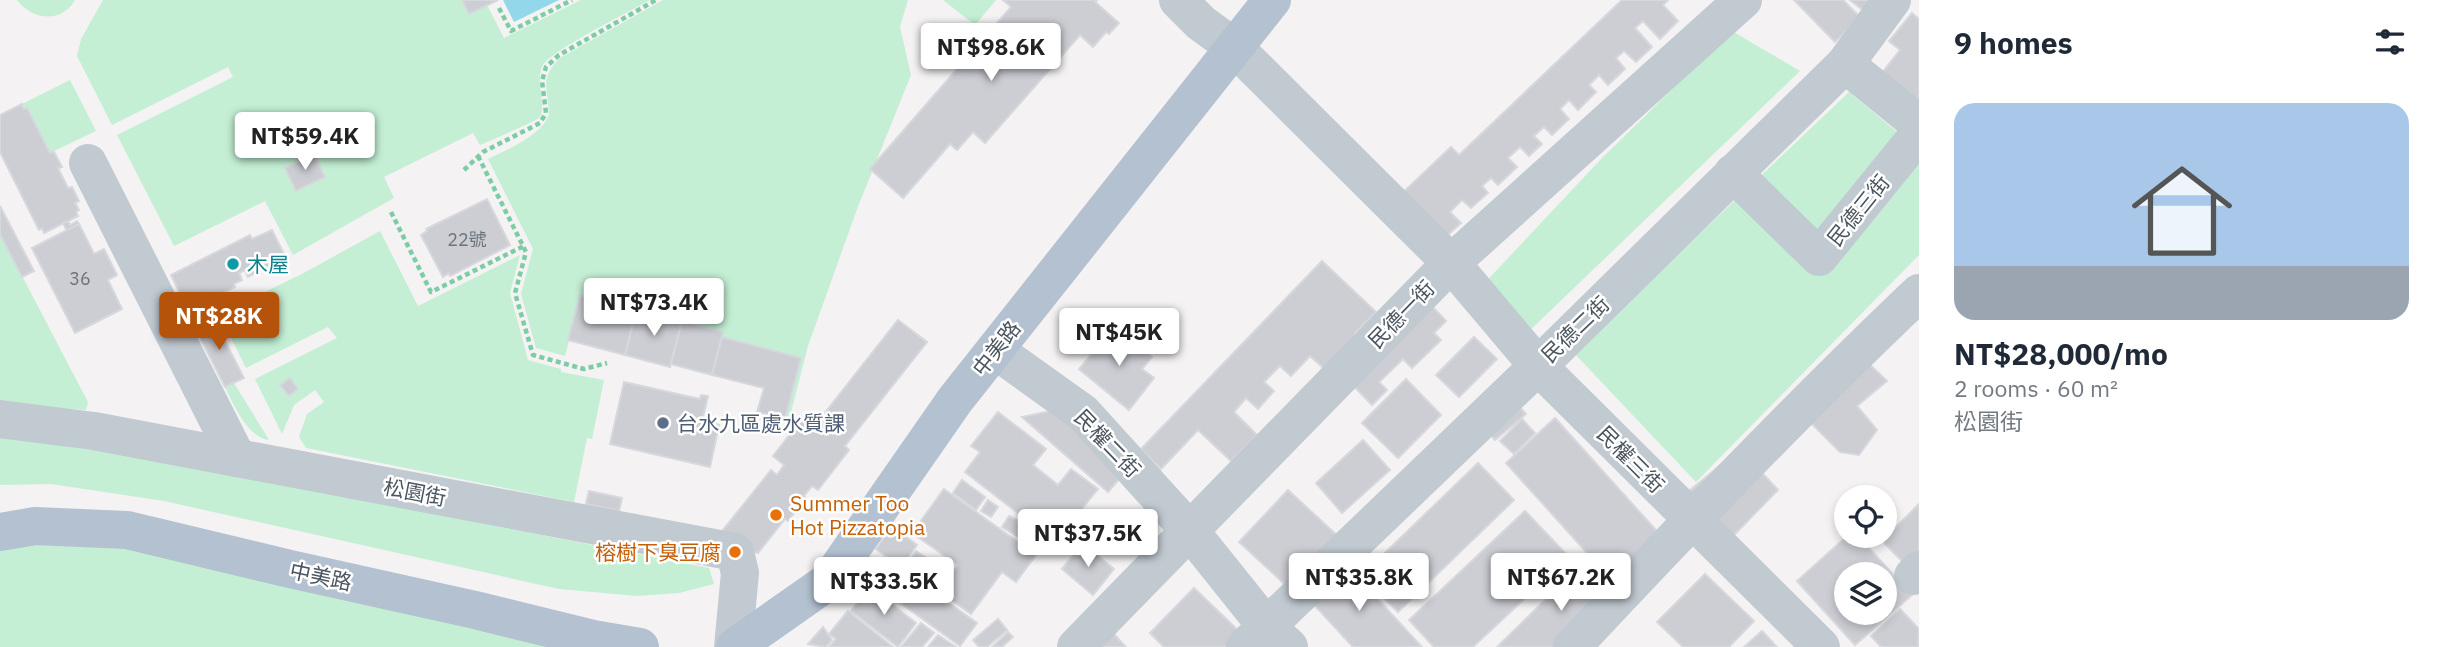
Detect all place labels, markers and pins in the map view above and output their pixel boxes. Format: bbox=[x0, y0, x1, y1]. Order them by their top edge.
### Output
pin: NT$98.6K bbox=[919, 24, 1063, 83]
pin: NT$59.4K bbox=[233, 113, 377, 172]
place label: 木屋 bbox=[247, 250, 289, 278]
marker: 木屋 bbox=[225, 256, 241, 272]
pin: NT$73.4K bbox=[582, 278, 726, 338]
pin: NT$28K bbox=[162, 292, 276, 352]
pin: NT$45K bbox=[1062, 308, 1176, 368]
place label: 台水九區處水質課 bbox=[677, 409, 845, 437]
marker: 台水九區處水質課 bbox=[655, 415, 671, 431]
place label: Summer Too Hot Pizzatopia bbox=[790, 489, 925, 541]
marker: Summer Too Hot Pizzatopia bbox=[768, 507, 784, 523]
pin: NT$37.5K bbox=[1016, 510, 1160, 569]
place label: 榕樹下臭豆腐 bbox=[595, 538, 721, 566]
marker: 榕樹下臭豆腐 bbox=[727, 544, 743, 560]
pin: NT$35.8K bbox=[1287, 554, 1431, 613]
pin: NT$67.2K bbox=[1489, 554, 1633, 613]
pin: NT$33.5K bbox=[812, 558, 956, 617]

